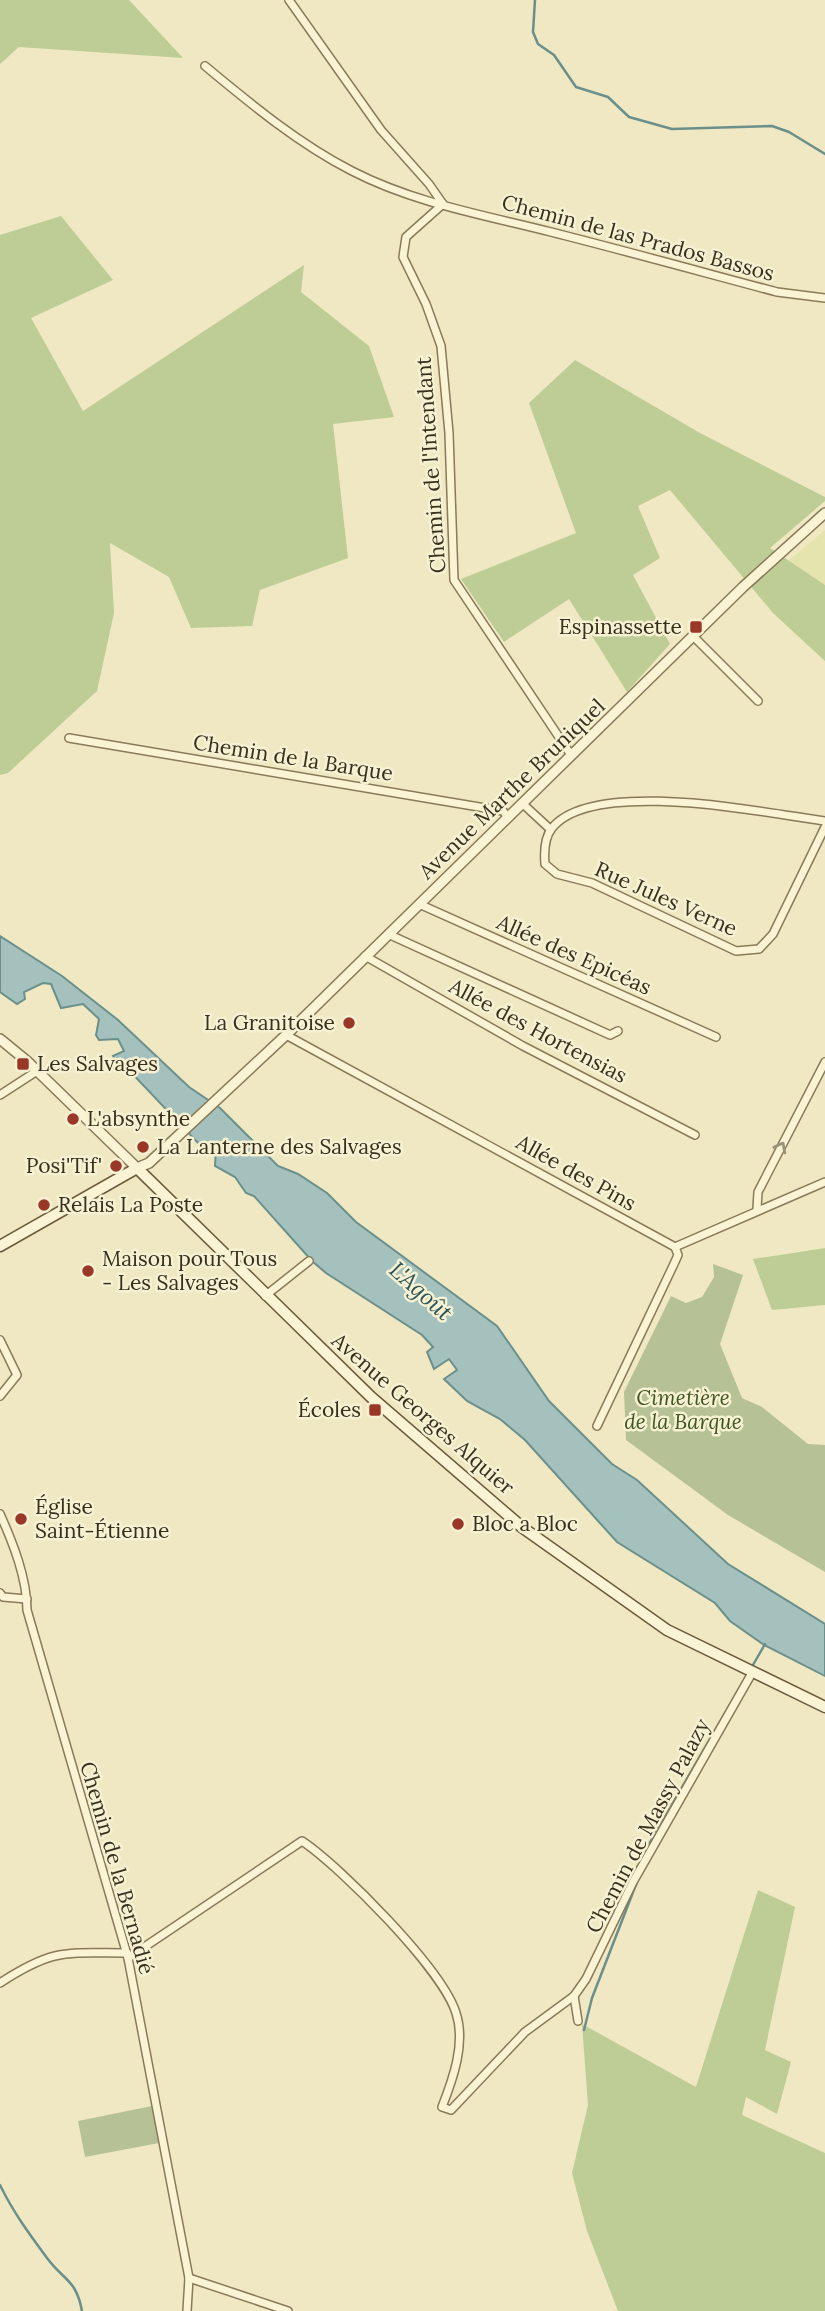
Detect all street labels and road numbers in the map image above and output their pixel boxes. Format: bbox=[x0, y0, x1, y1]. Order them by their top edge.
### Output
street label: Chemin de las Prados Bassos bbox=[499, 188, 777, 287]
street label: Chemin de l'Intendant bbox=[409, 355, 452, 574]
street label: Avenue Marthe Bruniquel bbox=[412, 693, 610, 885]
street label: Chemin de la Barque bbox=[191, 728, 395, 787]
street label: Rue Jules Verne bbox=[591, 855, 742, 942]
street label: Allée des Epicéas bbox=[492, 908, 656, 1001]
street label: Allée des Hortensias bbox=[444, 972, 632, 1089]
street label: Allée des Pins bbox=[511, 1128, 641, 1217]
street label: Avenue Georges Alquier bbox=[326, 1326, 520, 1500]
street label: Chemin de Massy Palazy bbox=[580, 1714, 716, 1938]
street label: Chemin de la Bernadié bbox=[74, 1758, 161, 1977]

